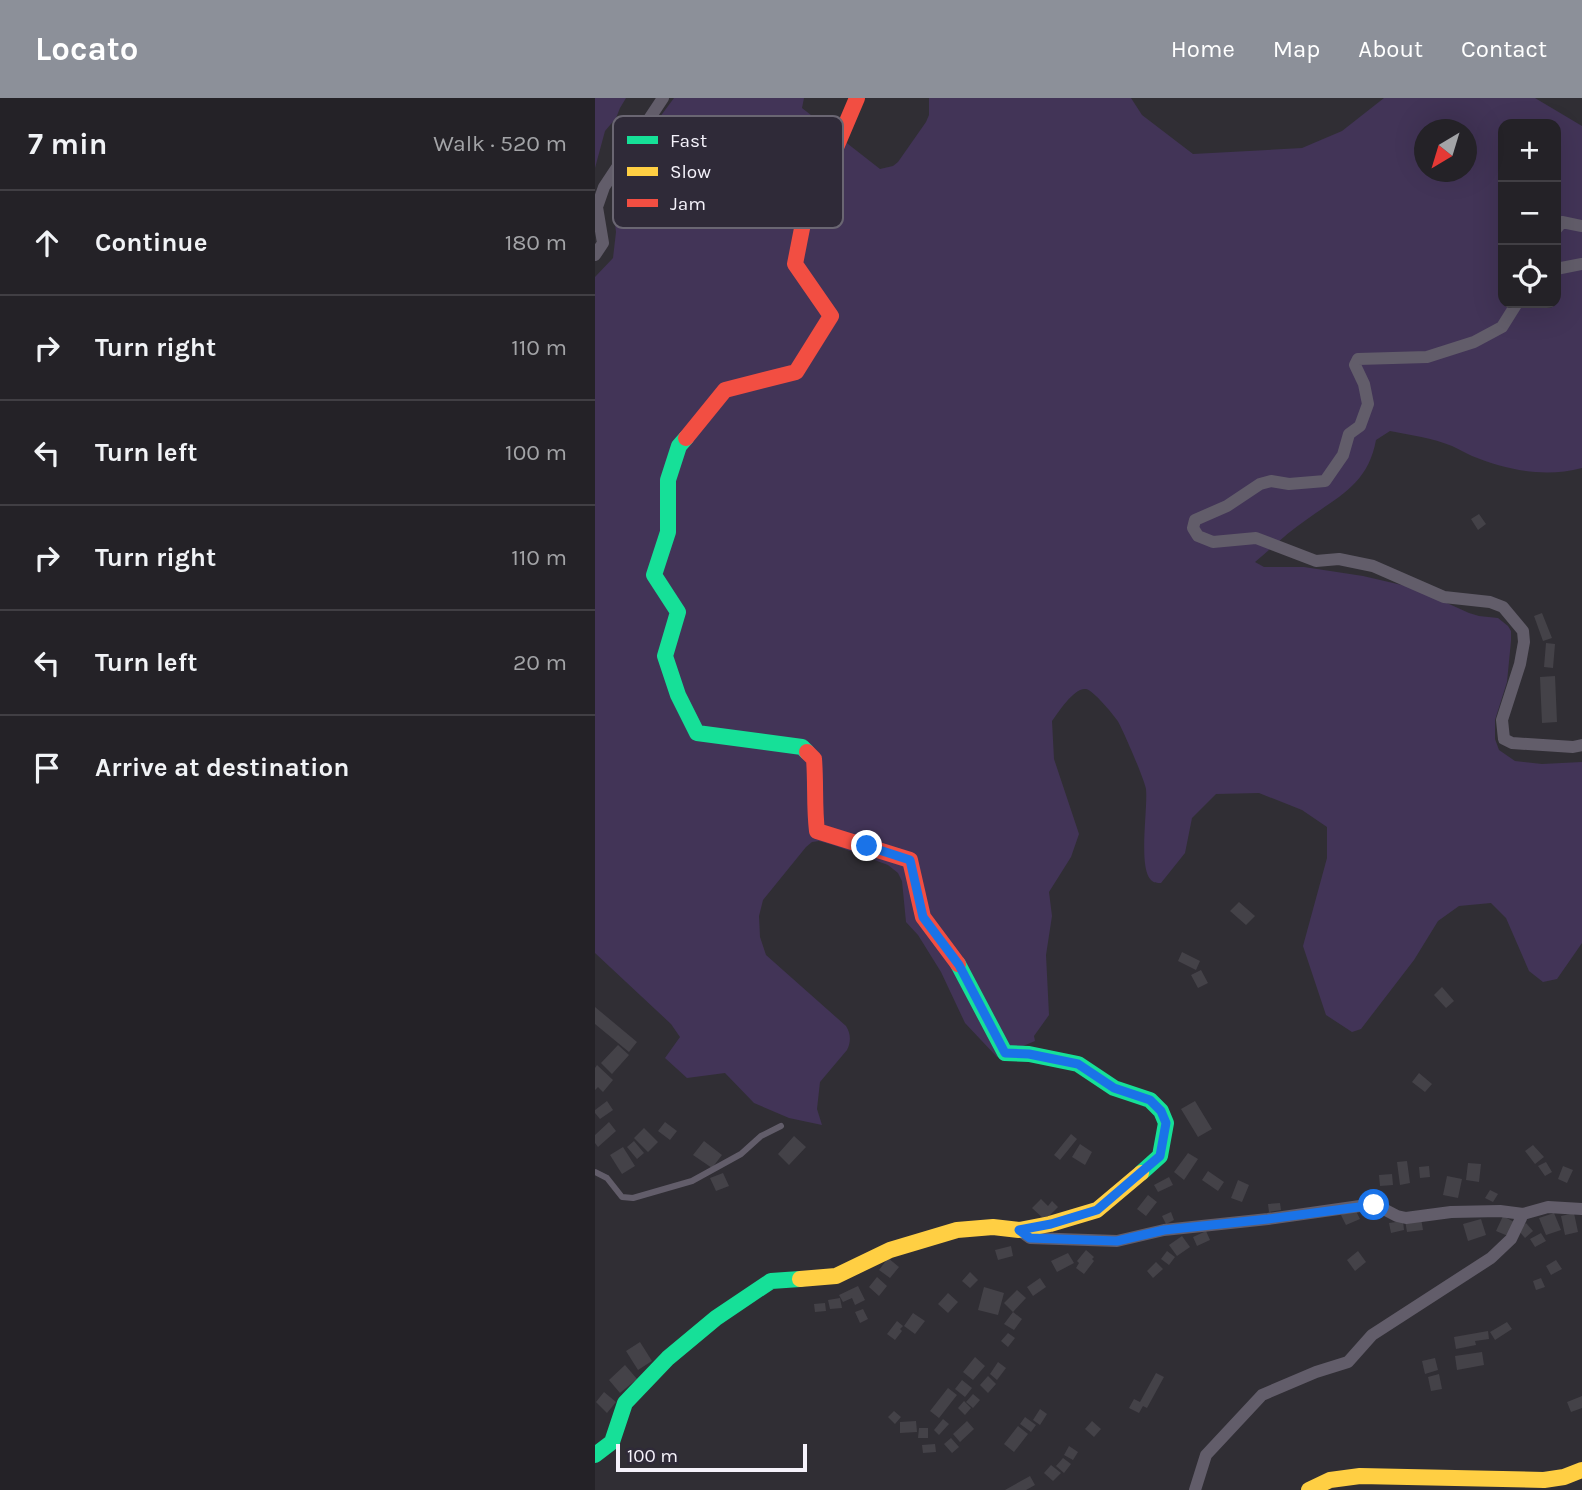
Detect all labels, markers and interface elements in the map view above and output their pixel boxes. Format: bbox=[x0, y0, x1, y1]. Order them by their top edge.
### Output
text: Locato bbox=[35, 30, 138, 68]
text: Home bbox=[1171, 35, 1235, 63]
text: Map bbox=[1273, 35, 1320, 63]
text: About bbox=[1358, 35, 1423, 63]
text: Contact bbox=[1461, 35, 1547, 63]
legend bbox=[613, 116, 843, 228]
north arrow bbox=[1414, 119, 1477, 182]
map controls bbox=[1498, 119, 1561, 308]
button: + bbox=[1498, 119, 1561, 182]
text: 7 min bbox=[28, 126, 108, 162]
text: Walk · 520 m bbox=[433, 130, 567, 157]
text: Fast bbox=[670, 130, 707, 152]
text: Slow bbox=[670, 161, 711, 183]
button: − bbox=[1498, 182, 1561, 245]
text: Jam bbox=[670, 193, 706, 215]
icon: ahead bbox=[28, 224, 66, 262]
text: Continue bbox=[95, 227, 207, 258]
text: 180 m bbox=[505, 229, 567, 256]
button: locate bbox=[1498, 245, 1561, 308]
icon: right bbox=[28, 329, 66, 367]
text: Turn right bbox=[95, 332, 216, 363]
text: 110 m bbox=[511, 334, 567, 361]
icon: left bbox=[28, 434, 66, 472]
text: Turn left bbox=[95, 437, 197, 468]
text: 100 m bbox=[505, 439, 567, 466]
icon: right bbox=[28, 539, 66, 577]
text: Turn right bbox=[95, 542, 216, 573]
text: 110 m bbox=[511, 544, 567, 571]
icon: left bbox=[28, 644, 66, 682]
text: Turn left bbox=[95, 647, 197, 678]
text: 20 m bbox=[513, 649, 567, 676]
icon: arrive bbox=[28, 749, 66, 787]
text: Arrive at destination bbox=[95, 752, 349, 783]
route end bbox=[851, 830, 882, 861]
route start bbox=[1358, 1189, 1389, 1220]
scale bar bbox=[616, 1441, 807, 1473]
text: 100 m bbox=[627, 1445, 678, 1467]

